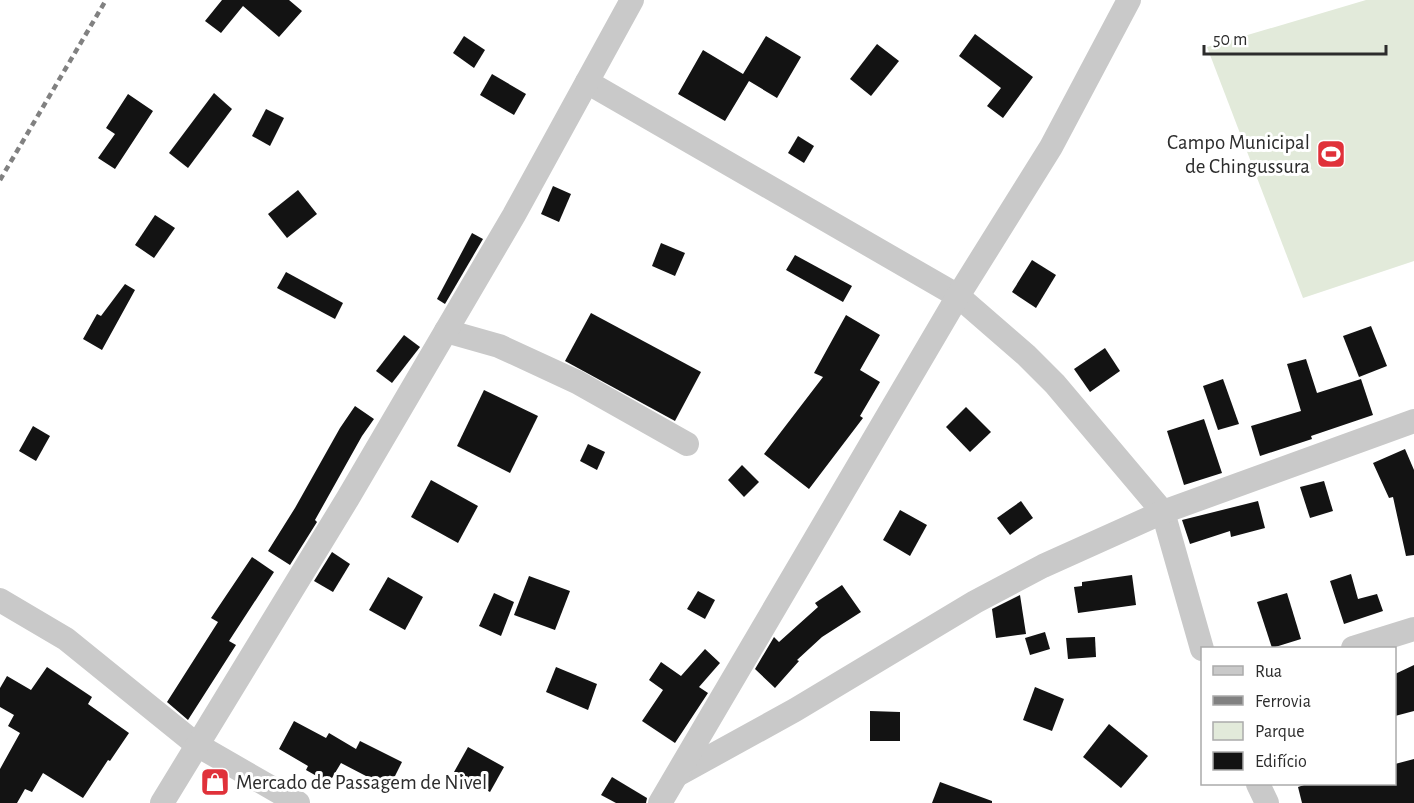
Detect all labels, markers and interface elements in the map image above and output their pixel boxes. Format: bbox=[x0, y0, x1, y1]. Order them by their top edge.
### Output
scale bar bbox=[1204, 18, 1386, 56]
text: 50 m bbox=[1213, 31, 1247, 49]
place label: Campo Municipal de Chingussura bbox=[1167, 132, 1310, 177]
sports icon: Campo Municipal de Chingussura bbox=[1315, 138, 1347, 170]
legend bbox=[1201, 647, 1396, 785]
text: Rua bbox=[1255, 663, 1282, 681]
text: Ferrovia bbox=[1255, 693, 1311, 711]
text: Parque bbox=[1255, 723, 1304, 741]
text: Edifício bbox=[1255, 753, 1307, 771]
shop icon: Mercado de Passagem de Nivel bbox=[199, 766, 231, 798]
place label: Mercado de Passagem de Nivel bbox=[236, 772, 487, 793]

